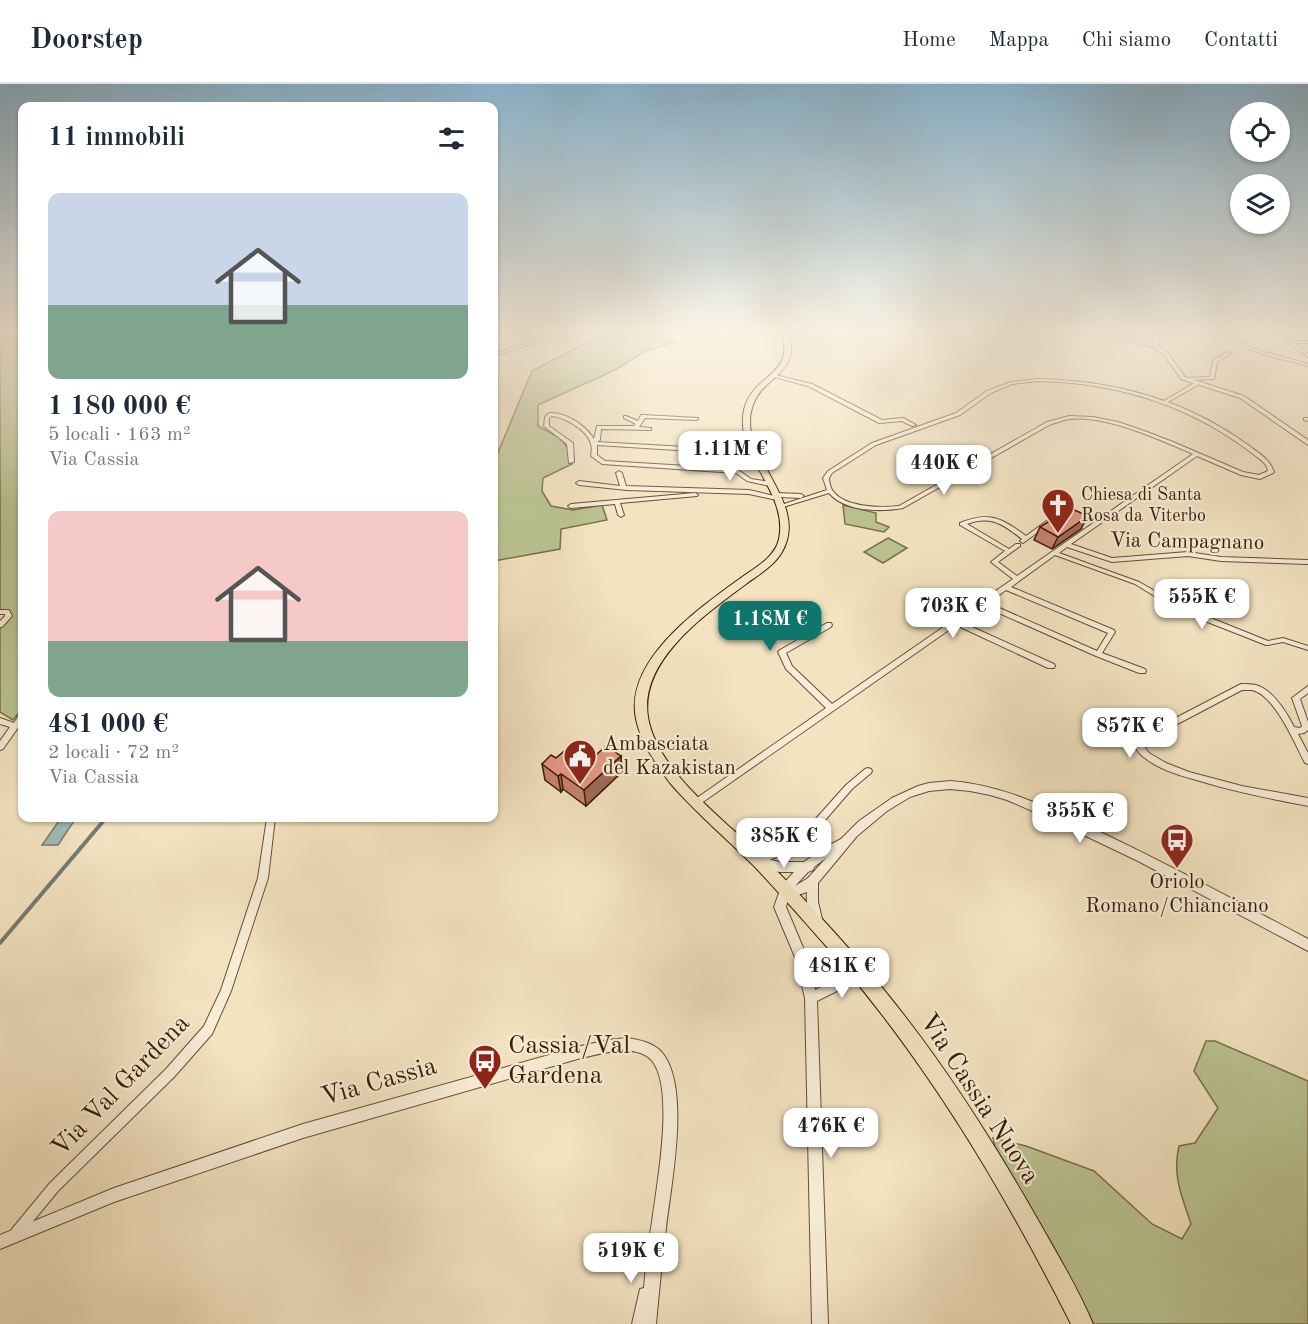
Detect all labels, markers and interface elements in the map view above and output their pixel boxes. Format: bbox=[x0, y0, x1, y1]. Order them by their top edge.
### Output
text: Doorstep bbox=[30, 27, 143, 55]
text: Home bbox=[902, 30, 956, 51]
text: Mappa bbox=[989, 30, 1049, 51]
text: Chi siamo bbox=[1082, 30, 1171, 51]
text: Contatti bbox=[1204, 30, 1278, 51]
map controls bbox=[1230, 102, 1290, 234]
button: locate bbox=[1230, 102, 1290, 162]
icon: filters bbox=[435, 122, 468, 155]
text: 11 immobili bbox=[48, 125, 185, 151]
button: layers bbox=[1230, 174, 1290, 234]
icon: home bbox=[204, 232, 312, 340]
text: 1 180 000 € bbox=[48, 394, 190, 420]
text: 5 locali · 163 m² bbox=[48, 425, 191, 445]
pin: 1.11M € bbox=[675, 431, 785, 482]
text: 1.11M € bbox=[692, 440, 768, 460]
pin: 440K € bbox=[895, 445, 993, 496]
text: Via Cassia bbox=[48, 450, 139, 470]
text: 440K € bbox=[910, 454, 978, 474]
place label: Chiesa di Santa Rosa da Viterbo bbox=[1081, 486, 1206, 525]
church icon: Chiesa di Santa Rosa da Viterbo bbox=[1040, 487, 1076, 534]
street label: Via Campagnano bbox=[1110, 530, 1264, 554]
icon: home bbox=[204, 550, 312, 658]
pin: 555K € bbox=[1153, 579, 1251, 630]
pin: 703K € bbox=[904, 588, 1002, 639]
text: 555K € bbox=[1168, 588, 1236, 608]
text: 703K € bbox=[919, 597, 987, 617]
pin: 1.18M € bbox=[715, 601, 825, 652]
text: 1.18M € bbox=[732, 610, 808, 630]
pin: 857K € bbox=[1081, 708, 1179, 759]
text: 481 000 € bbox=[48, 712, 168, 738]
text: 857K € bbox=[1096, 717, 1164, 737]
place label: Ambasciata del Kazakistan bbox=[603, 734, 736, 779]
public building icon: Ambasciata del Kazakistan bbox=[562, 738, 598, 785]
text: 2 locali · 72 m² bbox=[48, 743, 179, 763]
text: Via Cassia bbox=[48, 768, 139, 788]
pin: 355K € bbox=[1031, 793, 1129, 844]
text: 355K € bbox=[1046, 802, 1114, 822]
pin: 385K € bbox=[735, 818, 833, 869]
bus stop icon: Oriolo Romano/Chianciano bbox=[1159, 822, 1195, 869]
text: 385K € bbox=[750, 827, 818, 847]
place label: Oriolo Romano/Chianciano bbox=[1085, 872, 1269, 917]
pin: 481K € bbox=[793, 948, 891, 999]
text: 481K € bbox=[808, 957, 876, 977]
street label: Via Cassia Nuova bbox=[914, 1009, 1044, 1189]
street label: Via Val Gardena bbox=[47, 1010, 195, 1162]
place label: Cassia/Val Gardena bbox=[508, 1033, 630, 1089]
bus stop icon: Cassia/Val Gardena bbox=[467, 1043, 503, 1090]
street label: Via Cassia bbox=[318, 1053, 440, 1111]
pin: 476K € bbox=[782, 1108, 880, 1159]
text: 476K € bbox=[797, 1117, 865, 1137]
pin: 519K € bbox=[582, 1233, 680, 1284]
text: 519K € bbox=[597, 1242, 665, 1262]

